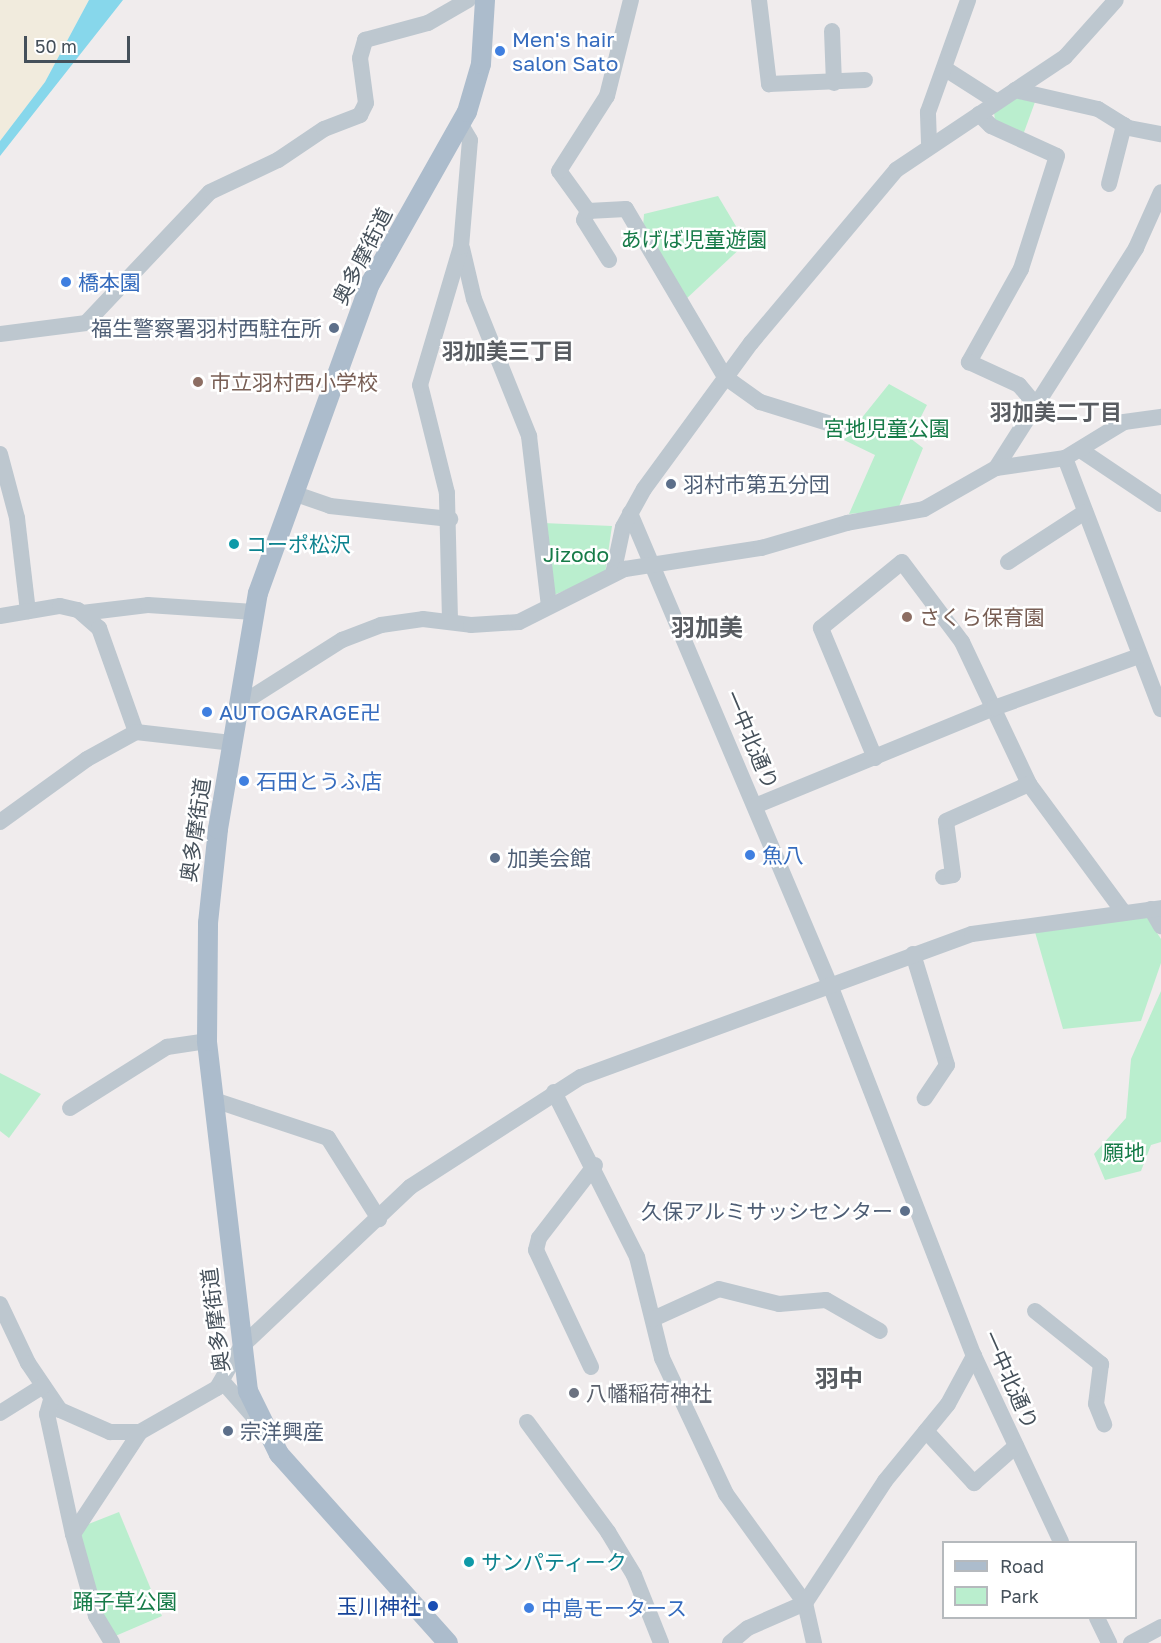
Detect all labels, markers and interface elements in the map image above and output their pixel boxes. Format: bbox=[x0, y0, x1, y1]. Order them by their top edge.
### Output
scale bar bbox=[27, 24, 134, 62]
place label: Men's hair salon Sato bbox=[512, 26, 618, 76]
text: 50 m bbox=[35, 35, 77, 57]
marker: Men's hair salon Sato bbox=[493, 44, 507, 58]
street label: 奥多摩街道 bbox=[327, 204, 397, 308]
park label: あげば児童遊園 bbox=[621, 226, 767, 252]
place label: 橋本園 bbox=[78, 269, 141, 295]
marker: 橋本園 bbox=[59, 275, 73, 289]
place label: 福生警察署羽村西駐在所 bbox=[91, 315, 322, 341]
marker: 福生警察署羽村西駐在所 bbox=[327, 321, 341, 335]
district label: 羽加美三丁目 bbox=[442, 338, 574, 364]
place label: 市立羽村西小学校 bbox=[210, 369, 378, 395]
marker: 市立羽村西小学校 bbox=[191, 375, 205, 389]
district label: 羽加美二丁目 bbox=[990, 399, 1122, 425]
park label: 宮地児童公園 bbox=[824, 415, 950, 441]
place label: 羽村市第五分団 bbox=[683, 471, 830, 497]
marker: 羽村市第五分団 bbox=[664, 477, 678, 491]
place label: コーポ松沢 bbox=[246, 531, 351, 557]
marker: コーポ松沢 bbox=[227, 537, 241, 551]
park label: Jizodo bbox=[543, 541, 609, 567]
place label: さくら保育園 bbox=[919, 604, 1045, 630]
marker: さくら保育園 bbox=[900, 610, 914, 624]
district label: 羽加美 bbox=[671, 613, 743, 641]
street label: 一中北通り bbox=[720, 687, 784, 793]
place label: AUTOGARAGE卍 bbox=[219, 699, 381, 725]
marker: AUTOGARAGE卍 bbox=[200, 705, 214, 719]
place label: 石田とうふ店 bbox=[256, 768, 382, 794]
marker: 石田とうふ店 bbox=[237, 774, 251, 788]
street label: 奥多摩街道 bbox=[175, 776, 215, 884]
place label: 魚八 bbox=[762, 842, 804, 868]
place label: 加美会館 bbox=[507, 845, 591, 871]
marker: 魚八 bbox=[743, 848, 757, 862]
marker: 加美会館 bbox=[488, 851, 502, 865]
park label: 願地 bbox=[1103, 1139, 1145, 1165]
place label: 久保アルミサッシセンター bbox=[641, 1198, 893, 1224]
marker: 久保アルミサッシセンター bbox=[898, 1204, 912, 1218]
street label: 奥多摩街道 bbox=[196, 1266, 234, 1374]
street label: 一中北通り bbox=[978, 1327, 1044, 1433]
district label: 羽中 bbox=[815, 1364, 863, 1392]
place label: 八幡稲荷神社 bbox=[586, 1380, 712, 1406]
marker: 八幡稲荷神社 bbox=[567, 1386, 581, 1400]
place label: 宗洋興産 bbox=[240, 1418, 324, 1444]
marker: 宗洋興産 bbox=[221, 1424, 235, 1438]
legend bbox=[942, 1541, 1137, 1619]
place label: サンパティーク bbox=[481, 1549, 628, 1575]
marker: サンパティーク bbox=[462, 1555, 476, 1569]
text: Road bbox=[1000, 1555, 1044, 1577]
text: Park bbox=[1000, 1585, 1039, 1607]
park label: 踊子草公園 bbox=[73, 1588, 177, 1614]
place label: 玉川神社 bbox=[337, 1593, 421, 1619]
place label: 中島モータース bbox=[541, 1595, 688, 1621]
marker: 玉川神社 bbox=[426, 1599, 440, 1613]
marker: 中島モータース bbox=[522, 1601, 536, 1615]

